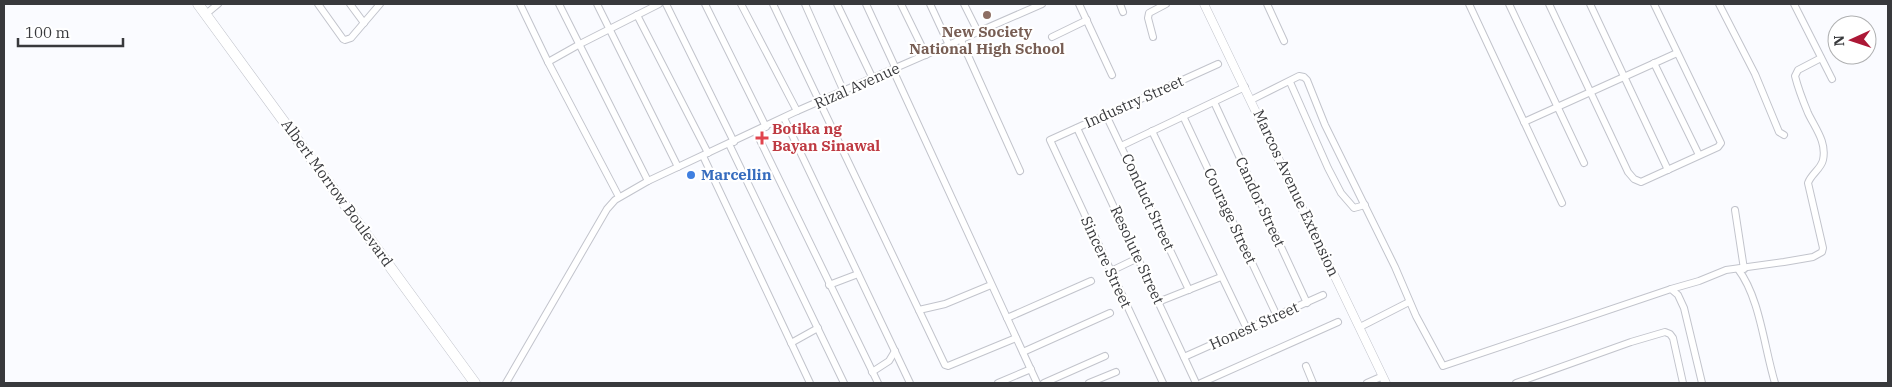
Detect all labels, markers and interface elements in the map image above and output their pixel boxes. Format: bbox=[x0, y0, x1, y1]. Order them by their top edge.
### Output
marker: New Society National High School bbox=[981, 9, 993, 21]
scale bar bbox=[18, 15, 122, 47]
north arrow bbox=[1827, 15, 1877, 65]
place label: New Society National High School bbox=[909, 22, 1065, 58]
text: 100 m bbox=[25, 23, 70, 42]
text: N bbox=[1830, 35, 1848, 47]
street label: Rizal Avenue bbox=[811, 58, 902, 113]
street label: Industry Street bbox=[1081, 71, 1186, 132]
street label: Marcos Avenue Extension bbox=[1249, 106, 1344, 280]
street label: Albert Morrow Boulevard bbox=[277, 115, 397, 270]
place label: Botika ng Bayan Sinawal bbox=[772, 119, 880, 155]
marker: Botika ng Bayan Sinawal bbox=[756, 132, 768, 144]
street label: Conduct Street bbox=[1118, 150, 1179, 253]
street label: Candor Street bbox=[1231, 154, 1290, 250]
place label: Marcellin bbox=[701, 165, 772, 184]
street label: Courage Street bbox=[1200, 165, 1261, 267]
marker: Marcellin bbox=[685, 169, 697, 181]
street label: Resolute Street bbox=[1106, 203, 1169, 307]
street label: Sincere Street bbox=[1077, 213, 1136, 311]
street label: Honest Street bbox=[1206, 297, 1302, 354]

